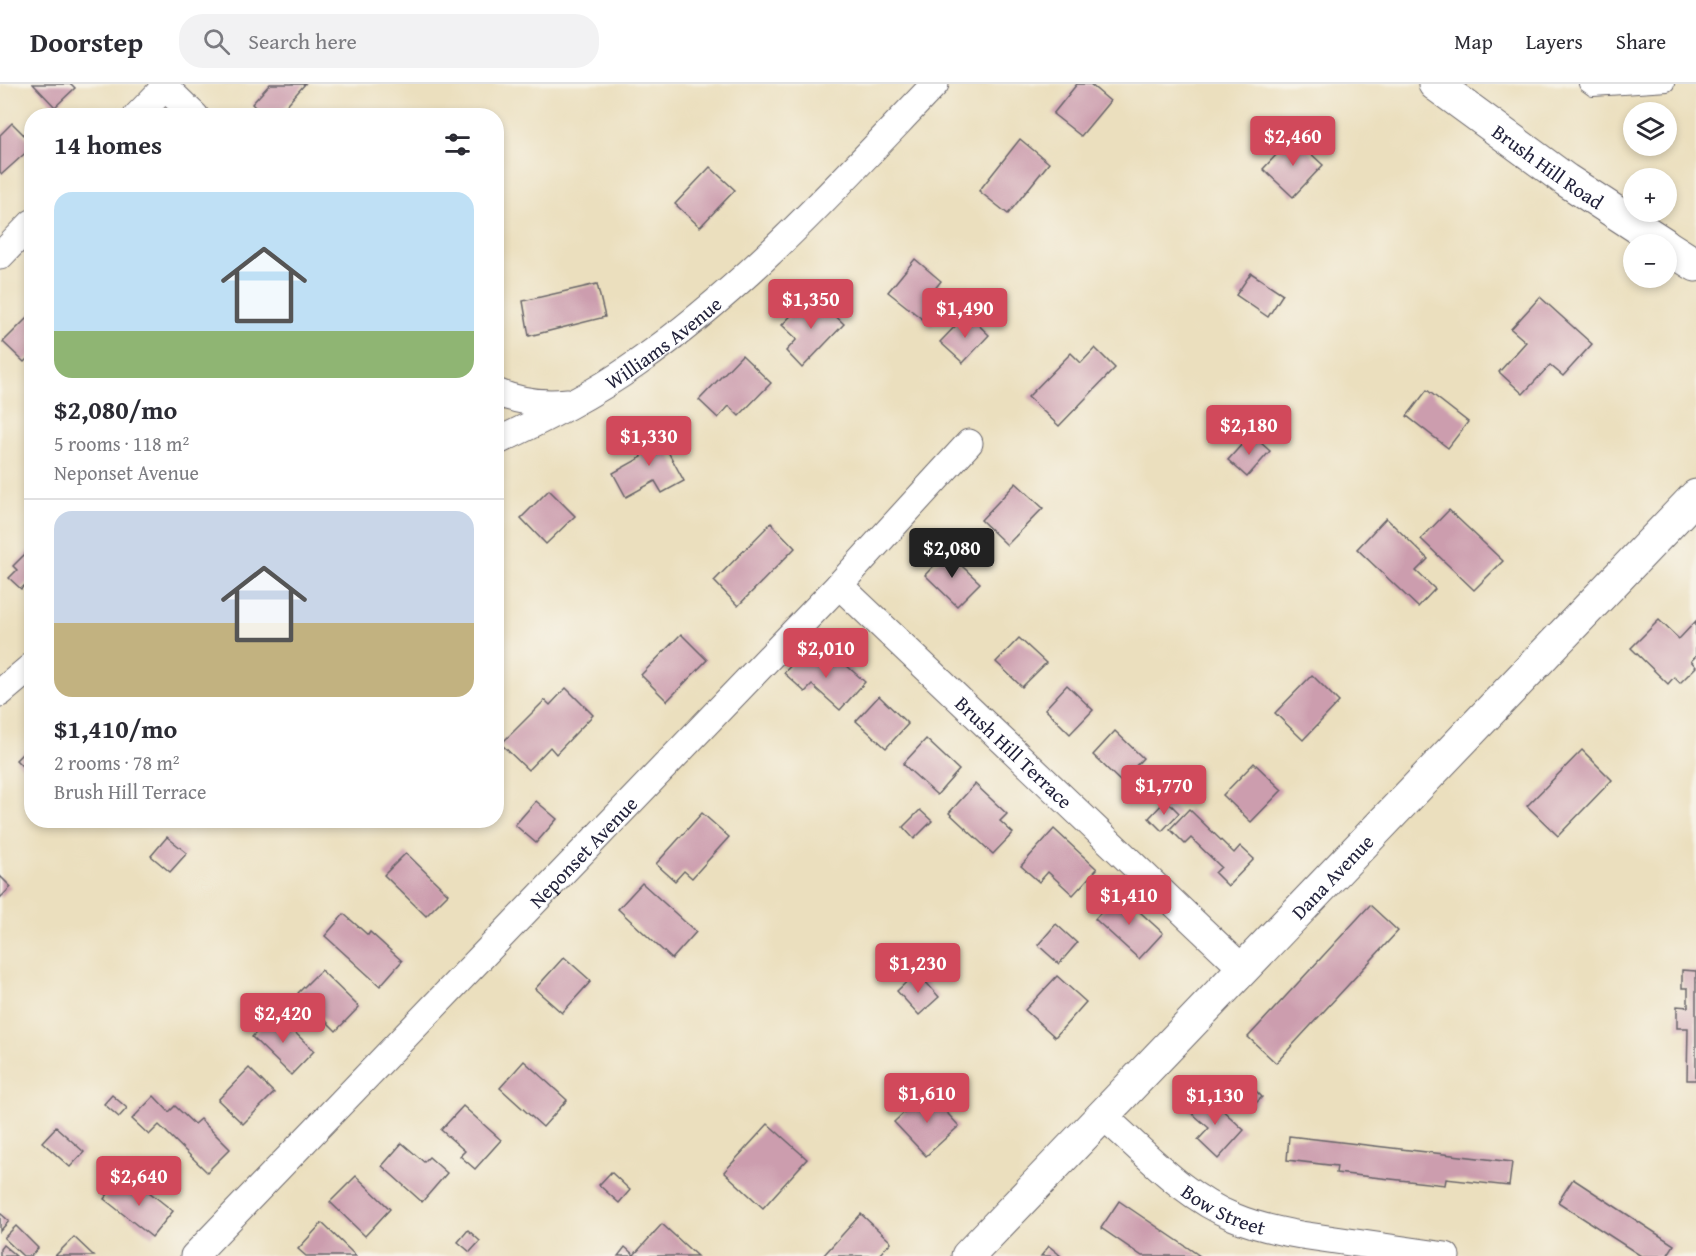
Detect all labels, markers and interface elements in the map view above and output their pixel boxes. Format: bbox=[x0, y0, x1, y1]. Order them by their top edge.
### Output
search box bbox=[179, 14, 599, 68]
text: Doorstep bbox=[30, 21, 143, 62]
icon: search bbox=[200, 25, 233, 58]
text: Search here bbox=[248, 25, 357, 57]
text: Map bbox=[1454, 26, 1493, 57]
text: Layers bbox=[1526, 26, 1583, 57]
text: Share bbox=[1616, 26, 1666, 57]
map controls bbox=[1623, 102, 1677, 288]
button: layers bbox=[1623, 102, 1677, 156]
pin: $2,460 bbox=[1244, 116, 1342, 167]
street label: Brush Hill Road bbox=[1487, 117, 1610, 216]
text: $2,460 bbox=[1264, 121, 1322, 150]
text: 14 homes bbox=[54, 125, 162, 164]
icon: filters bbox=[441, 128, 474, 161]
button: + bbox=[1623, 168, 1677, 222]
icon: home bbox=[210, 231, 318, 339]
button: − bbox=[1623, 234, 1677, 288]
pin: $1,350 bbox=[762, 279, 860, 330]
text: $1,350 bbox=[782, 284, 840, 313]
pin: $1,490 bbox=[916, 288, 1014, 339]
street label: Williams Avenue bbox=[599, 289, 727, 396]
text: $1,490 bbox=[936, 293, 994, 322]
text: $2,080/mo bbox=[54, 390, 177, 429]
pin: $2,180 bbox=[1200, 405, 1298, 456]
text: $2,180 bbox=[1220, 410, 1278, 439]
pin: $1,330 bbox=[600, 416, 698, 467]
text: $1,330 bbox=[620, 421, 678, 450]
text: 5 rooms · 118 m² bbox=[54, 429, 189, 458]
text: Neponset Avenue bbox=[54, 458, 199, 487]
pin: $2,080 bbox=[903, 528, 1001, 579]
text: $2,080 bbox=[923, 533, 981, 562]
icon: home bbox=[210, 550, 318, 658]
pin: $2,010 bbox=[777, 628, 875, 679]
text: $2,010 bbox=[797, 633, 855, 662]
street label: Brush Hill Terrace bbox=[949, 689, 1080, 815]
text: $1,410/mo bbox=[54, 709, 177, 748]
text: 2 rooms · 78 m² bbox=[54, 748, 180, 777]
pin: $1,770 bbox=[1115, 765, 1213, 816]
text: $1,770 bbox=[1135, 770, 1193, 799]
text: Brush Hill Terrace bbox=[54, 777, 206, 806]
street label: Neponset Avenue bbox=[522, 789, 643, 914]
street label: Dana Avenue bbox=[1284, 827, 1380, 925]
pin: $1,410 bbox=[1080, 875, 1178, 926]
text: $1,410 bbox=[1100, 880, 1158, 909]
pin: $1,230 bbox=[869, 943, 967, 994]
text: $1,230 bbox=[889, 948, 947, 977]
pin: $2,420 bbox=[234, 993, 332, 1044]
text: $2,420 bbox=[254, 998, 312, 1027]
pin: $1,610 bbox=[878, 1073, 976, 1124]
pin: $1,130 bbox=[1166, 1075, 1264, 1126]
text: $1,610 bbox=[898, 1078, 956, 1107]
text: $1,130 bbox=[1186, 1080, 1244, 1109]
pin: $2,640 bbox=[90, 1156, 188, 1207]
text: $2,640 bbox=[110, 1161, 168, 1190]
street label: Bow Street bbox=[1176, 1176, 1269, 1241]

